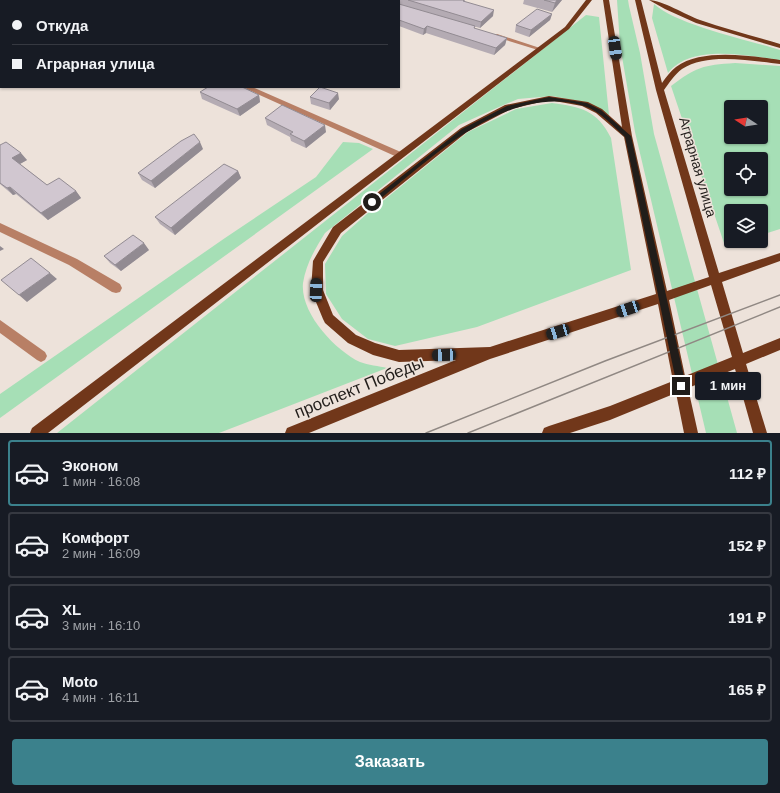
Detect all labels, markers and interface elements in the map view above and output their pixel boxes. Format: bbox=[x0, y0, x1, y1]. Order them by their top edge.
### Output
text: Откуда bbox=[36, 17, 88, 34]
car bbox=[607, 35, 623, 61]
text: Аграрная улица bbox=[36, 55, 155, 72]
north arrow bbox=[724, 100, 768, 144]
map controls bbox=[724, 100, 768, 248]
street label: Аграрная улица bbox=[676, 115, 720, 219]
button: locate bbox=[724, 152, 768, 196]
route start bbox=[363, 193, 381, 211]
button: layers bbox=[724, 204, 768, 248]
car bbox=[310, 278, 322, 302]
car bbox=[615, 299, 641, 319]
car bbox=[545, 323, 571, 341]
car bbox=[432, 349, 456, 361]
street label: проспект Победы bbox=[292, 353, 427, 422]
callout: 1 мин bbox=[695, 372, 761, 400]
route end bbox=[672, 377, 690, 395]
text: 1 мин bbox=[710, 378, 746, 393]
icon: car bbox=[14, 455, 50, 491]
text: Эконом bbox=[62, 457, 118, 474]
text: 112 ₽ bbox=[729, 465, 766, 482]
text: 1 мин · 16:08 bbox=[62, 474, 140, 489]
icon: car bbox=[14, 527, 50, 563]
text: Комфорт bbox=[62, 529, 129, 546]
text: 152 ₽ bbox=[728, 537, 766, 554]
text: 2 мин · 16:09 bbox=[62, 546, 140, 561]
icon: car bbox=[14, 599, 50, 635]
text: XL bbox=[62, 601, 81, 618]
text: 191 ₽ bbox=[728, 609, 766, 626]
text: 3 мин · 16:10 bbox=[62, 618, 140, 633]
icon: car bbox=[14, 671, 50, 707]
text: Moto bbox=[62, 673, 98, 690]
text: 165 ₽ bbox=[728, 681, 766, 698]
text: 4 мин · 16:11 bbox=[62, 690, 139, 705]
button: Заказать bbox=[12, 739, 768, 785]

